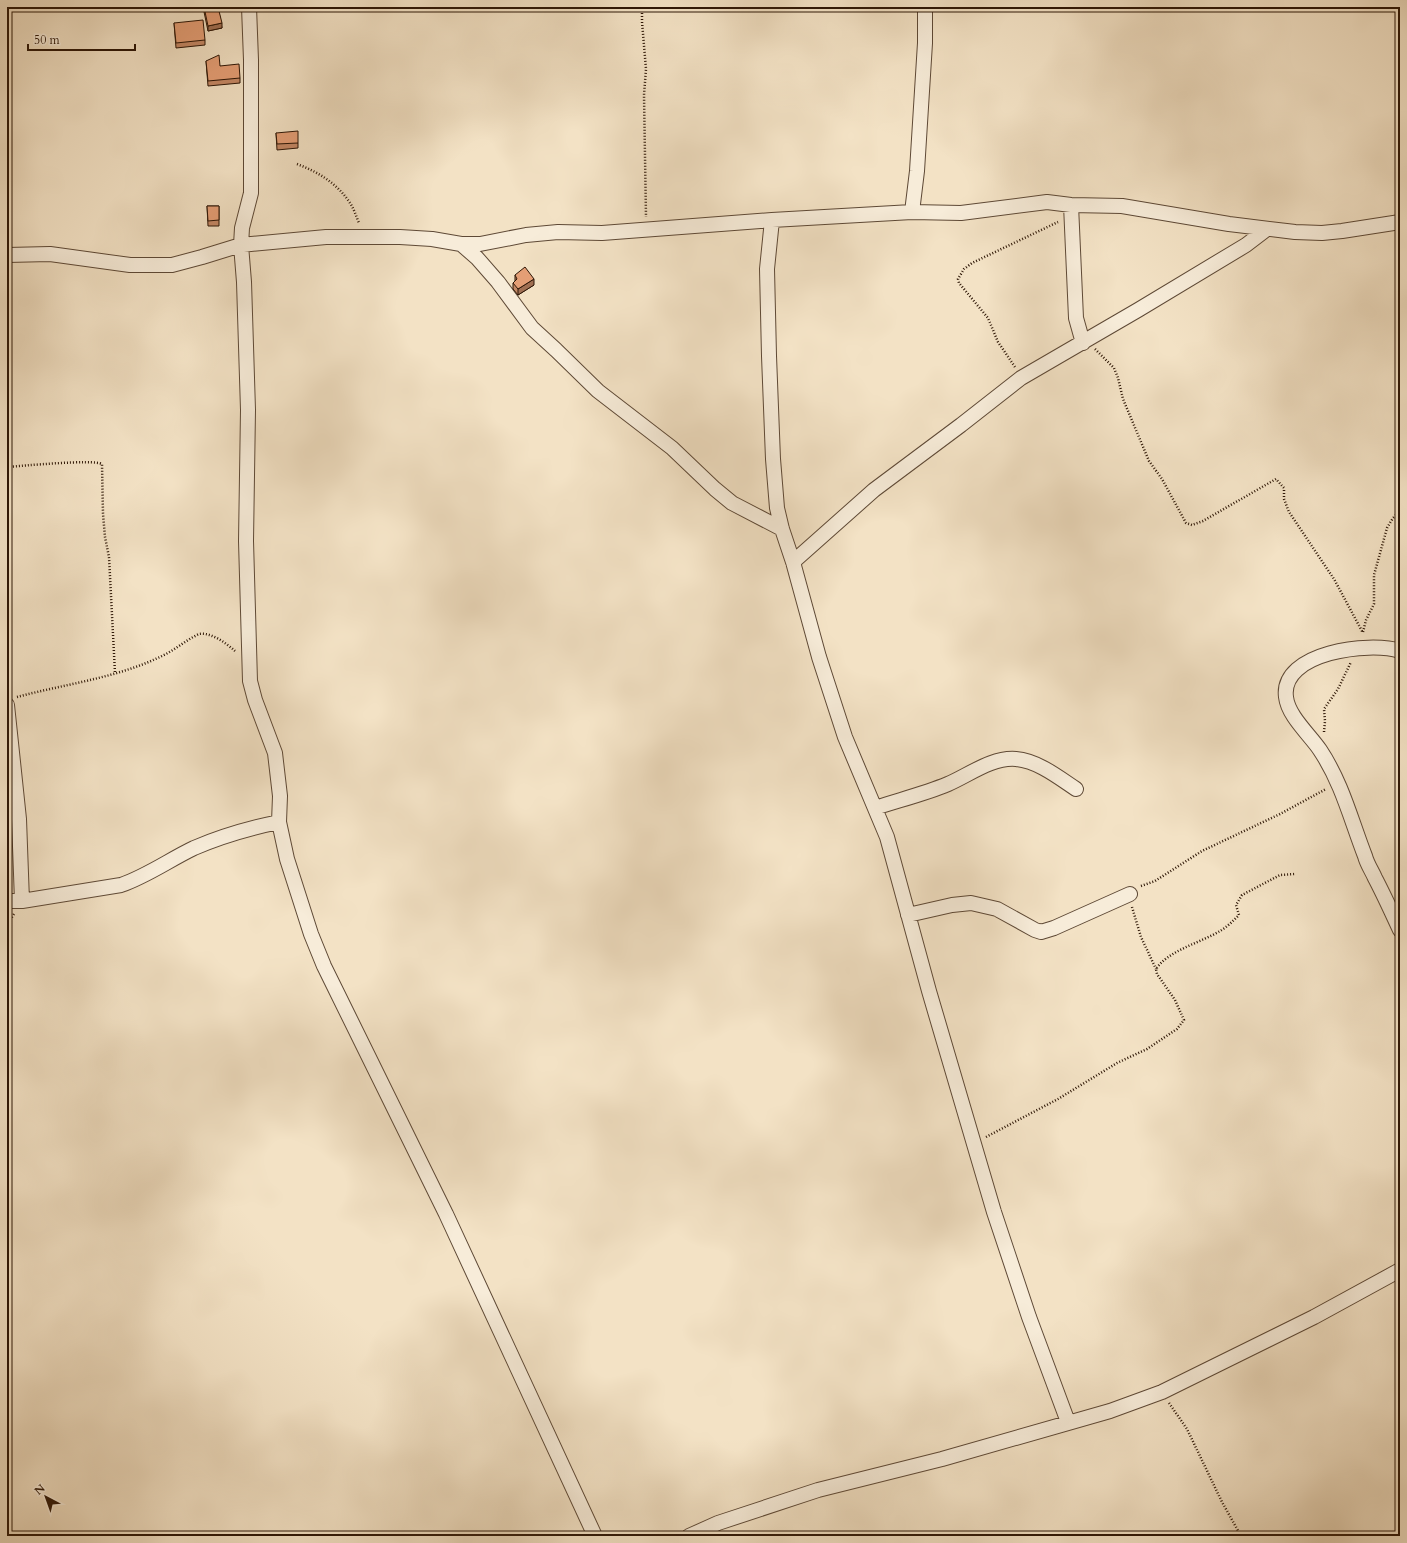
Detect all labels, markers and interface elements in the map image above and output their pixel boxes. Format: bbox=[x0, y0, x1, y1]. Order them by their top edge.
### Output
scale bar bbox=[28, 26, 135, 52]
text: 50 m bbox=[34, 32, 61, 48]
north arrow bbox=[26, 1477, 66, 1517]
text: N bbox=[31, 1481, 49, 1499]

